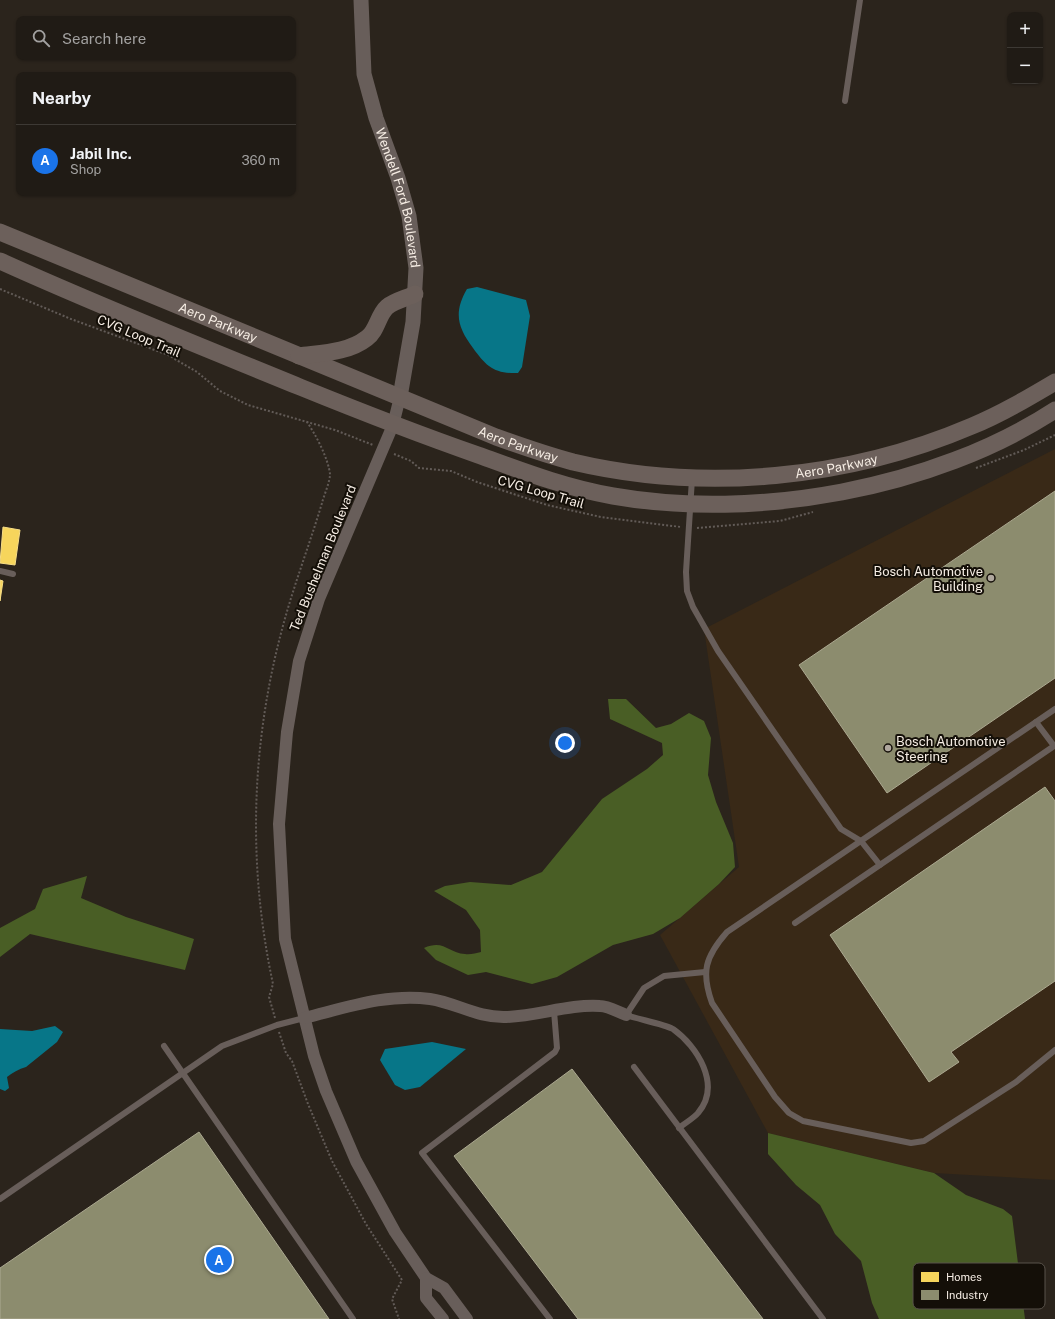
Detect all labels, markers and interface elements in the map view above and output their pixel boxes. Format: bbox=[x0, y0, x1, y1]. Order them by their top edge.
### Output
map controls bbox=[1007, 12, 1043, 84]
button: + bbox=[1007, 12, 1043, 48]
search box bbox=[16, 16, 296, 60]
icon: search bbox=[30, 27, 52, 49]
text: Search here bbox=[62, 30, 146, 47]
button: − bbox=[1007, 48, 1043, 84]
text: Nearby bbox=[32, 88, 91, 108]
street label: Wendell Ford Boulevard bbox=[373, 126, 423, 269]
text: Jabil Inc. bbox=[70, 145, 132, 162]
text: A bbox=[40, 153, 50, 168]
text: 360 m bbox=[242, 153, 280, 168]
text: Shop bbox=[70, 162, 101, 177]
street label: Aero Parkway bbox=[177, 299, 260, 345]
street label: CVG Loop Trail bbox=[95, 312, 183, 360]
street label: Aero Parkway bbox=[476, 423, 560, 465]
street label: Aero Parkway bbox=[794, 451, 879, 481]
street label: CVG Loop Trail bbox=[496, 472, 586, 512]
street label: Ted Bushelman Boulevard bbox=[287, 483, 359, 633]
place label: Bosch Automotive Building bbox=[873, 564, 983, 594]
marker: Bosch Automotive Building bbox=[986, 573, 996, 583]
your location bbox=[555, 733, 575, 753]
place label: Bosch Automotive Steering bbox=[896, 734, 1006, 764]
marker: Bosch Automotive Steering bbox=[883, 743, 893, 753]
pin: A bbox=[206, 1245, 232, 1275]
legend bbox=[913, 1263, 1045, 1309]
text: Homes bbox=[946, 1271, 982, 1283]
text: Industry bbox=[946, 1289, 989, 1301]

